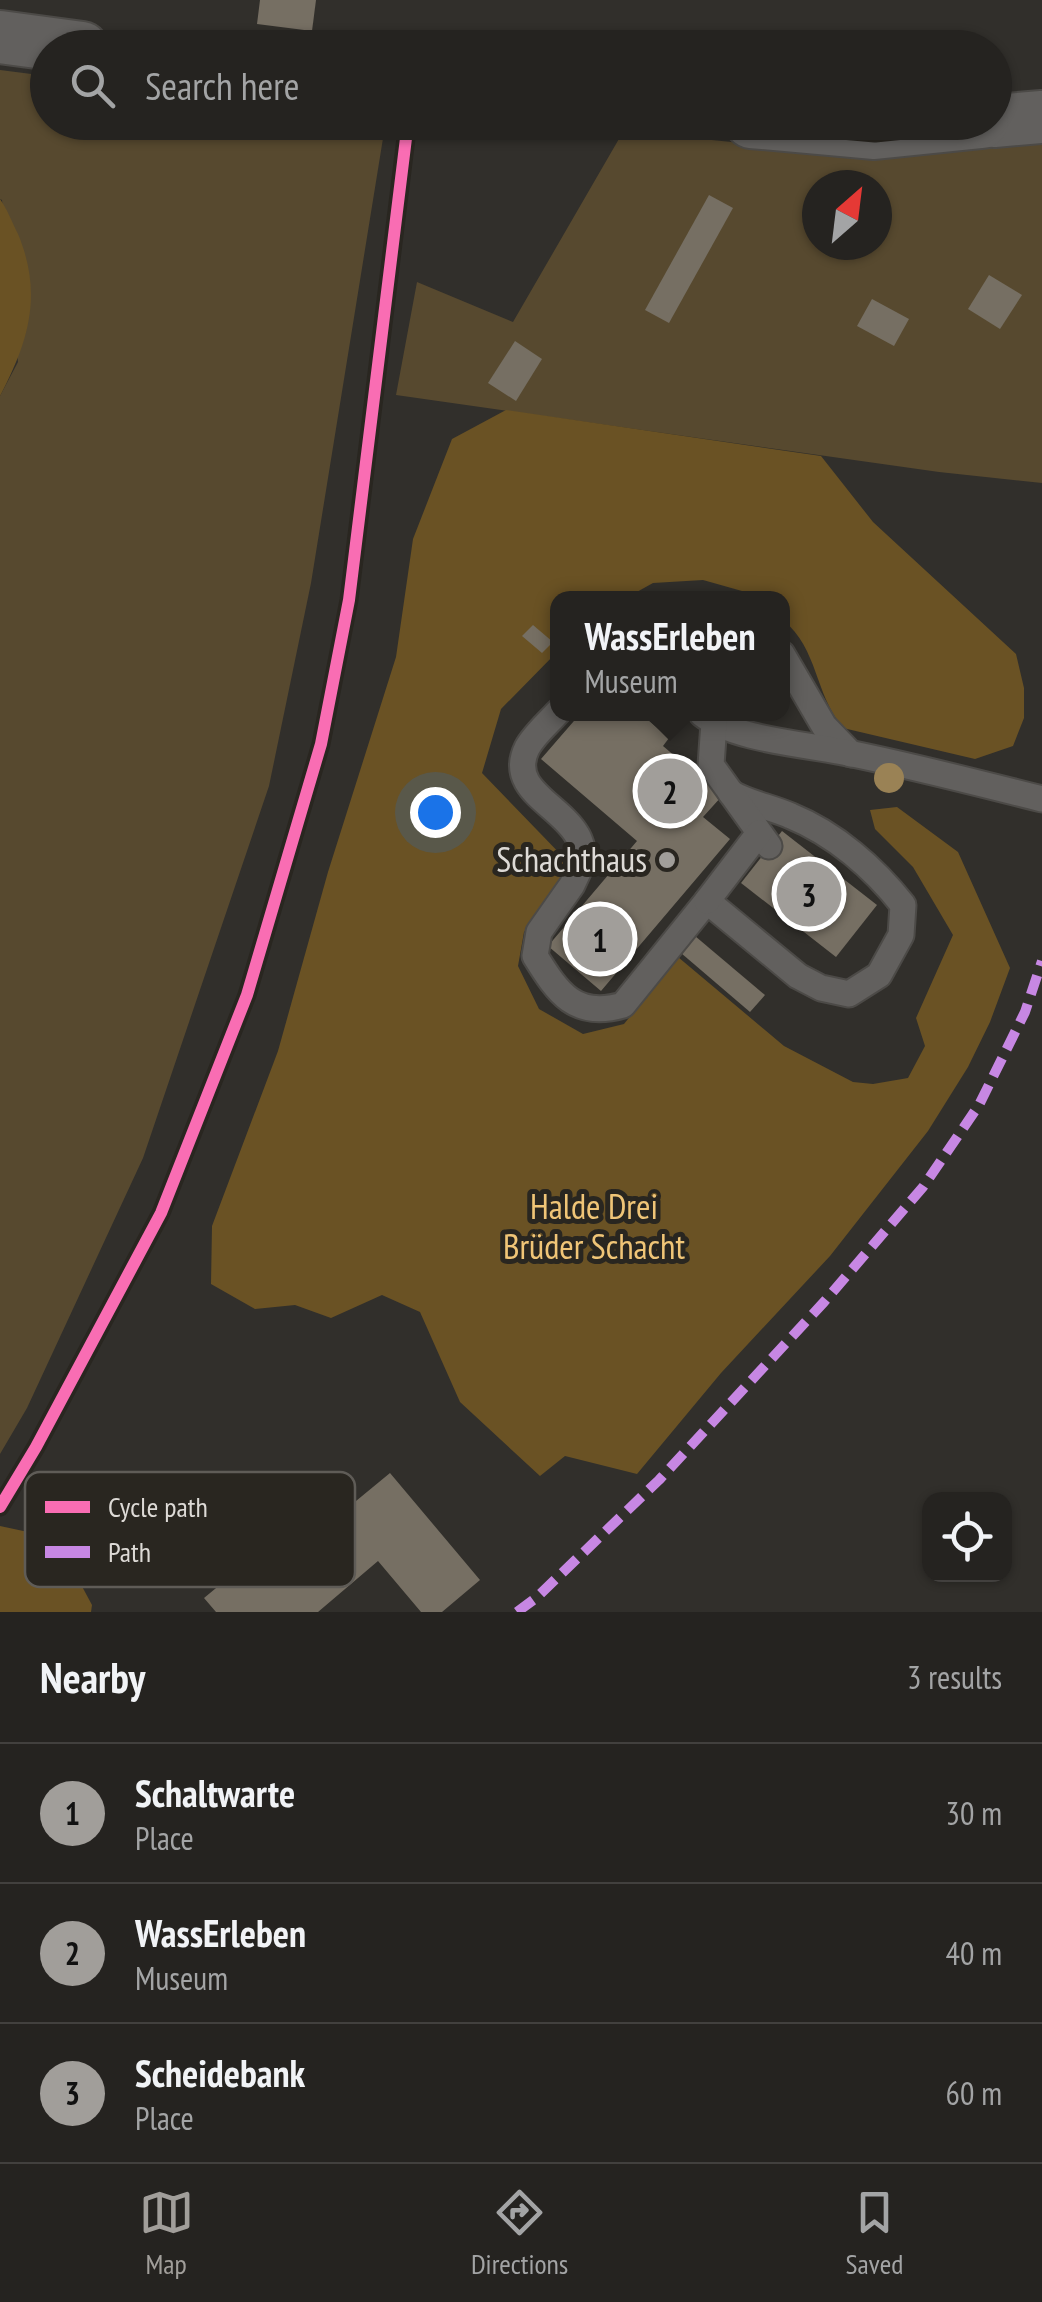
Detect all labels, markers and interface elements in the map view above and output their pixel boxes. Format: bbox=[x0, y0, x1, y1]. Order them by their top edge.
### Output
search box bbox=[30, 30, 1012, 140]
icon: search bbox=[65, 58, 120, 113]
text: Search here bbox=[145, 61, 299, 110]
north arrow bbox=[802, 170, 892, 260]
popup bbox=[550, 591, 790, 721]
text: WassErleben bbox=[584, 611, 756, 660]
text: Museum bbox=[584, 660, 677, 702]
pin: 2 bbox=[638, 754, 702, 828]
your location bbox=[410, 787, 461, 838]
place label: Schachthaus bbox=[496, 836, 647, 882]
marker: Schachthaus bbox=[656, 849, 678, 871]
pin: 3 bbox=[776, 856, 842, 932]
pin: 1 bbox=[568, 902, 632, 976]
park label: Halde Drei Brüder Schacht bbox=[503, 1183, 685, 1269]
legend bbox=[25, 1472, 355, 1587]
text: Cycle path bbox=[108, 1488, 208, 1525]
map controls bbox=[922, 1492, 1012, 1582]
button: locate bbox=[922, 1492, 1012, 1582]
text: Path bbox=[108, 1533, 151, 1570]
text: Nearby bbox=[40, 1650, 145, 1705]
text: 3 results bbox=[907, 1656, 1002, 1698]
text: Schaltwarte bbox=[135, 1768, 295, 1817]
text: 1 bbox=[65, 1792, 80, 1834]
text: 30 m bbox=[946, 1792, 1002, 1834]
text: Place bbox=[135, 1817, 194, 1859]
text: WassErleben bbox=[135, 1908, 306, 1957]
text: 2 bbox=[65, 1932, 80, 1974]
text: 40 m bbox=[946, 1932, 1002, 1974]
text: Museum bbox=[135, 1957, 228, 1999]
text: Scheidebank bbox=[135, 2048, 305, 2097]
text: 3 bbox=[65, 2072, 80, 2114]
text: 60 m bbox=[946, 2072, 1002, 2114]
text: Place bbox=[135, 2097, 194, 2139]
tab: Map bbox=[139, 2185, 194, 2282]
tab: Directions bbox=[471, 2185, 568, 2282]
tab: Saved bbox=[846, 2185, 903, 2282]

